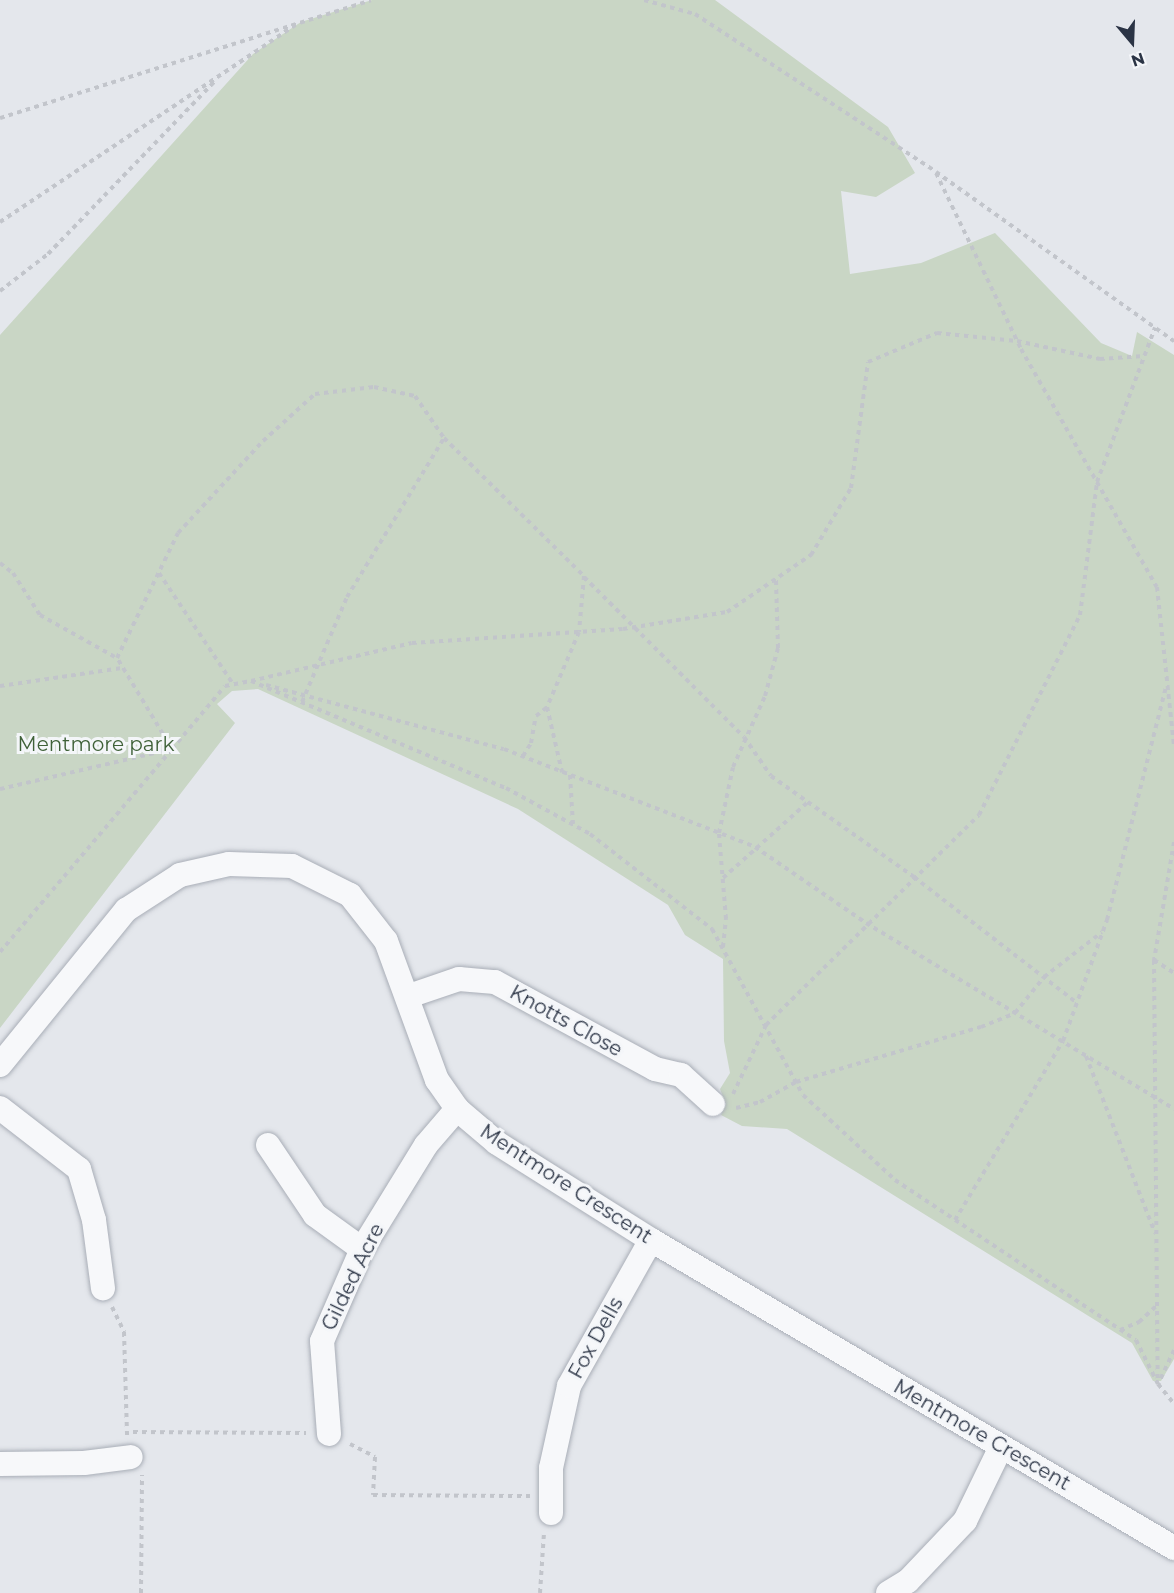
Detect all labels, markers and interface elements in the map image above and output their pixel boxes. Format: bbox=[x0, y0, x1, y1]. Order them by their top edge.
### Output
north arrow bbox=[1102, 12, 1162, 72]
text: N bbox=[1129, 48, 1147, 71]
park label: Mentmore park bbox=[18, 732, 174, 756]
street label: Knotts Close bbox=[506, 980, 626, 1062]
street label: Mentmore Crescent bbox=[475, 1119, 657, 1249]
street label: Gilded Acre bbox=[317, 1220, 389, 1334]
street label: Fox Dells bbox=[564, 1293, 628, 1383]
street label: Mentmore Crescent bbox=[889, 1375, 1075, 1495]

